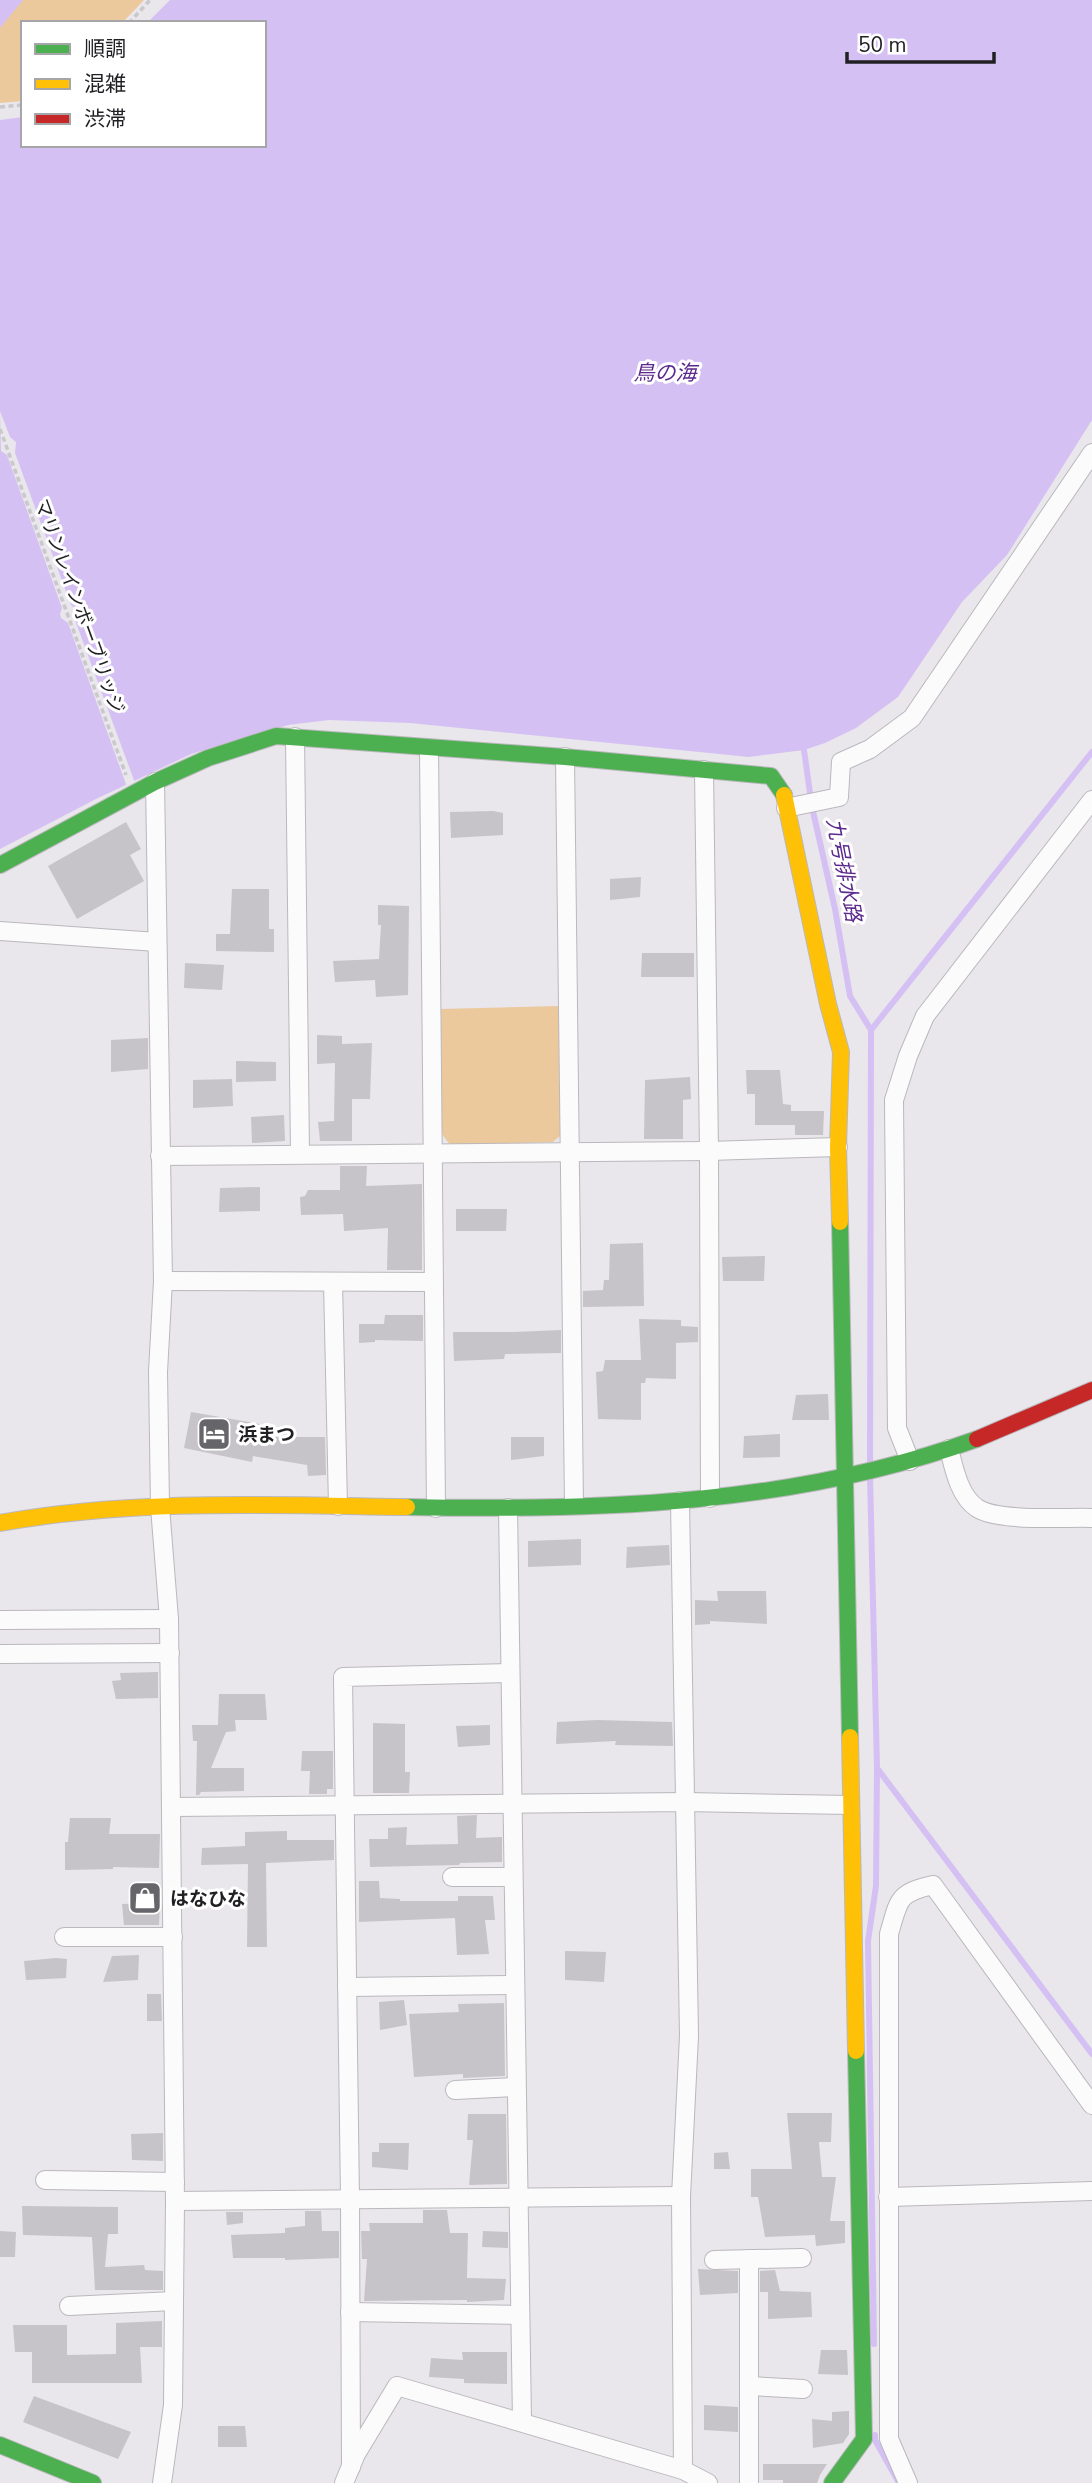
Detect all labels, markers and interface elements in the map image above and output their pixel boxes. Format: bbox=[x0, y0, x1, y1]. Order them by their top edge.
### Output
legend bbox=[21, 21, 266, 147]
scale bar bbox=[847, 21, 994, 65]
text: 50 m bbox=[858, 31, 907, 59]
text: 順調 bbox=[84, 35, 126, 63]
text: 混雑 bbox=[84, 70, 126, 98]
text: 渋滞 bbox=[84, 105, 126, 133]
water label: 鳥の海 bbox=[634, 359, 699, 387]
street label: マリンレインボーブリッジ bbox=[28, 495, 130, 717]
water label: 九号排水路 bbox=[820, 816, 868, 926]
hotel icon: 浜まつ bbox=[195, 1415, 233, 1453]
place label: 浜まつ bbox=[238, 1422, 295, 1448]
shop icon: はなひな bbox=[126, 1879, 164, 1917]
place label: はなひな bbox=[170, 1886, 246, 1912]

